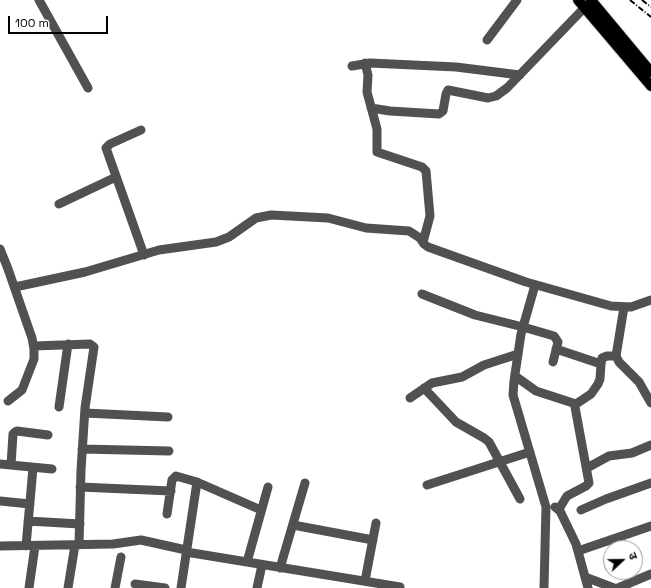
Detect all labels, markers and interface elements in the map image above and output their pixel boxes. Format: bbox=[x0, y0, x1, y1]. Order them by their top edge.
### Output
scale bar bbox=[10, 8, 110, 34]
text: 100 m bbox=[15, 15, 49, 31]
north arrow bbox=[603, 540, 643, 580]
text: उ bbox=[626, 550, 641, 561]

